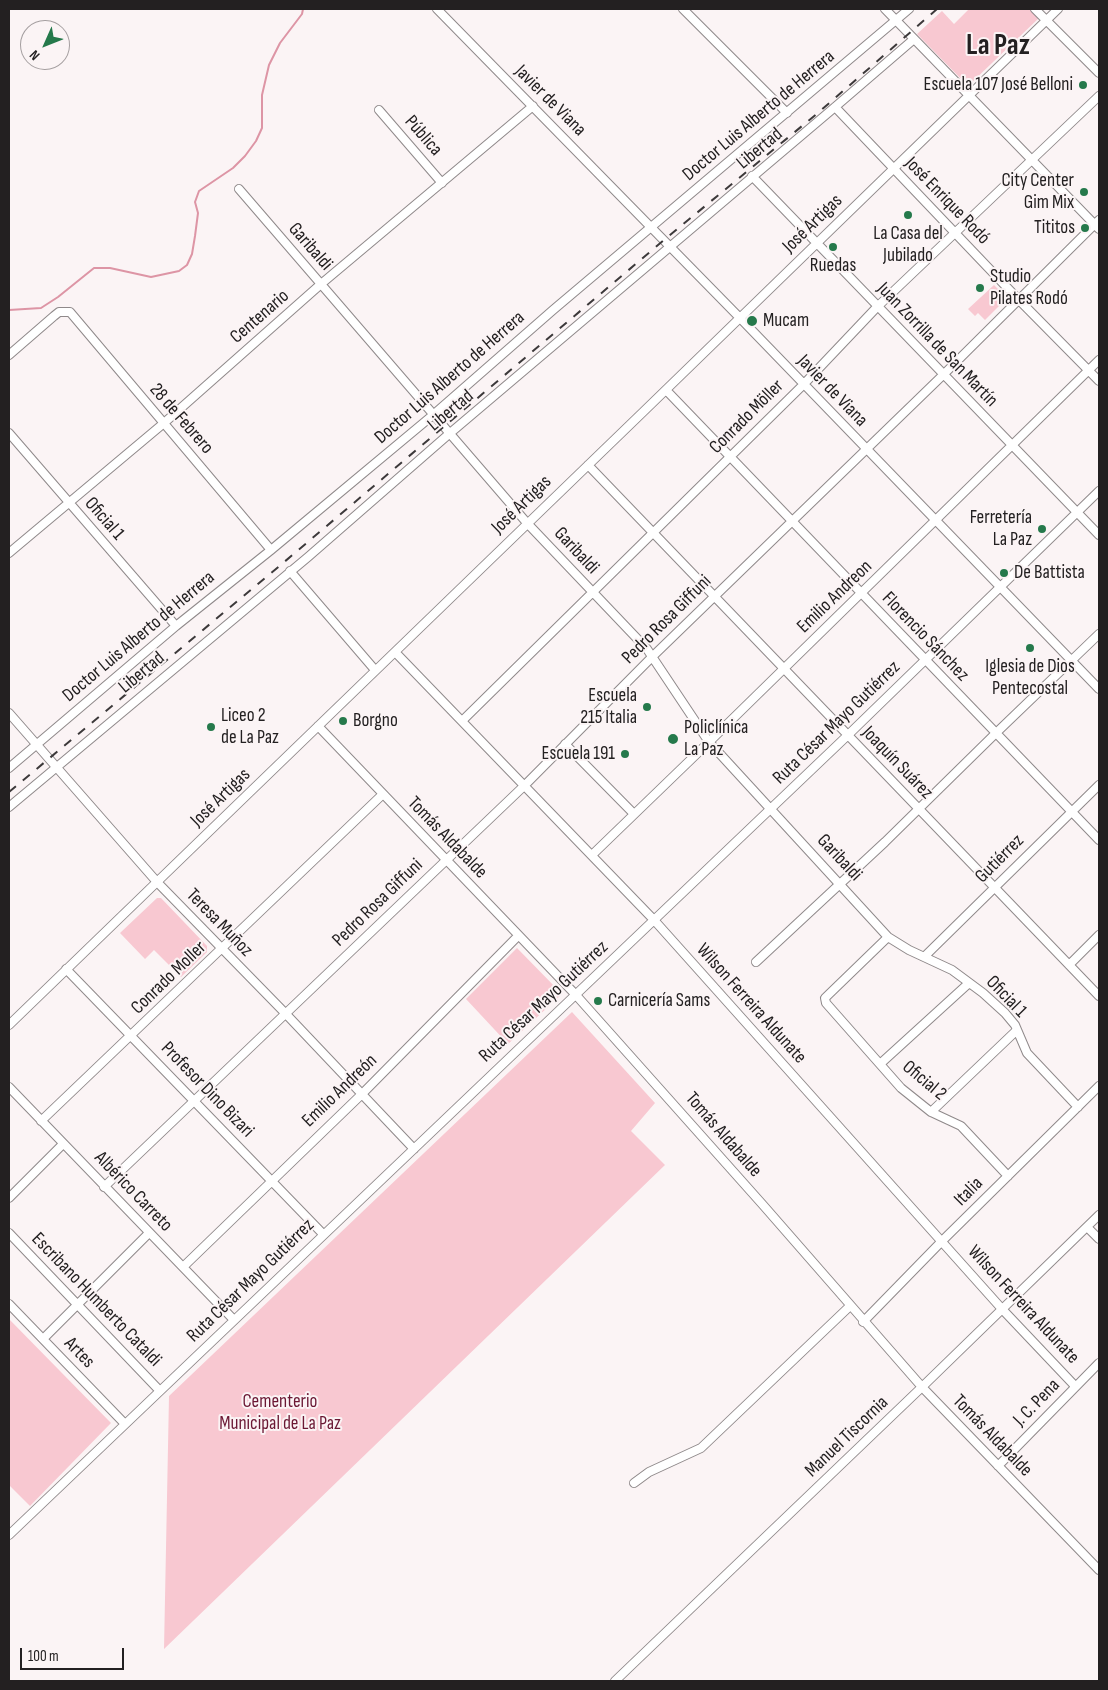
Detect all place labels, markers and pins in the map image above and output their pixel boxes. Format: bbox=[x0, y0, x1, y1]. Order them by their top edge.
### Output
place label: Escuela 107 José Belloni bbox=[924, 74, 1073, 96]
marker: Escuela 107 José Belloni bbox=[1077, 79, 1089, 91]
place label: City Center Gim Mix bbox=[1001, 170, 1074, 214]
marker: City Center Gim Mix bbox=[1078, 186, 1090, 198]
marker: La Casa del Jubilado bbox=[902, 209, 914, 221]
place label: Tititos bbox=[1034, 217, 1075, 239]
marker: Tititos bbox=[1079, 222, 1091, 234]
place label: La Casa del Jubilado bbox=[873, 223, 943, 267]
marker: Ruedas bbox=[827, 241, 839, 253]
place label: Ruedas bbox=[810, 255, 856, 277]
place label: Studio Pilates Rodó bbox=[990, 266, 1068, 310]
marker: Studio Pilates Rodó bbox=[974, 282, 986, 294]
place label: Mucam bbox=[763, 310, 809, 332]
marker: Mucam bbox=[745, 314, 759, 328]
place label: Ferretería La Paz bbox=[970, 507, 1032, 551]
marker: Ferretería La Paz bbox=[1036, 523, 1048, 535]
place label: De Battista bbox=[1014, 562, 1085, 584]
marker: De Battista bbox=[998, 567, 1010, 579]
marker: Iglesia de Dios Pentecostal bbox=[1024, 642, 1036, 654]
place label: Iglesia de Dios Pentecostal bbox=[985, 656, 1075, 700]
place label: Escuela 215 Italia bbox=[580, 685, 637, 729]
marker: Escuela 215 Italia bbox=[641, 701, 653, 713]
place label: Liceo 2 de La Paz bbox=[221, 705, 279, 749]
place label: Borgno bbox=[353, 710, 398, 732]
marker: Borgno bbox=[337, 715, 349, 727]
place label: Policlínica La Paz bbox=[684, 717, 748, 761]
marker: Liceo 2 de La Paz bbox=[205, 721, 217, 733]
marker: Policlínica La Paz bbox=[666, 732, 680, 746]
place label: Escuela 191 bbox=[542, 743, 615, 765]
marker: Escuela 191 bbox=[619, 748, 631, 760]
place label: Carnicería Sams bbox=[608, 990, 710, 1012]
marker: Carnicería Sams bbox=[592, 995, 604, 1007]

